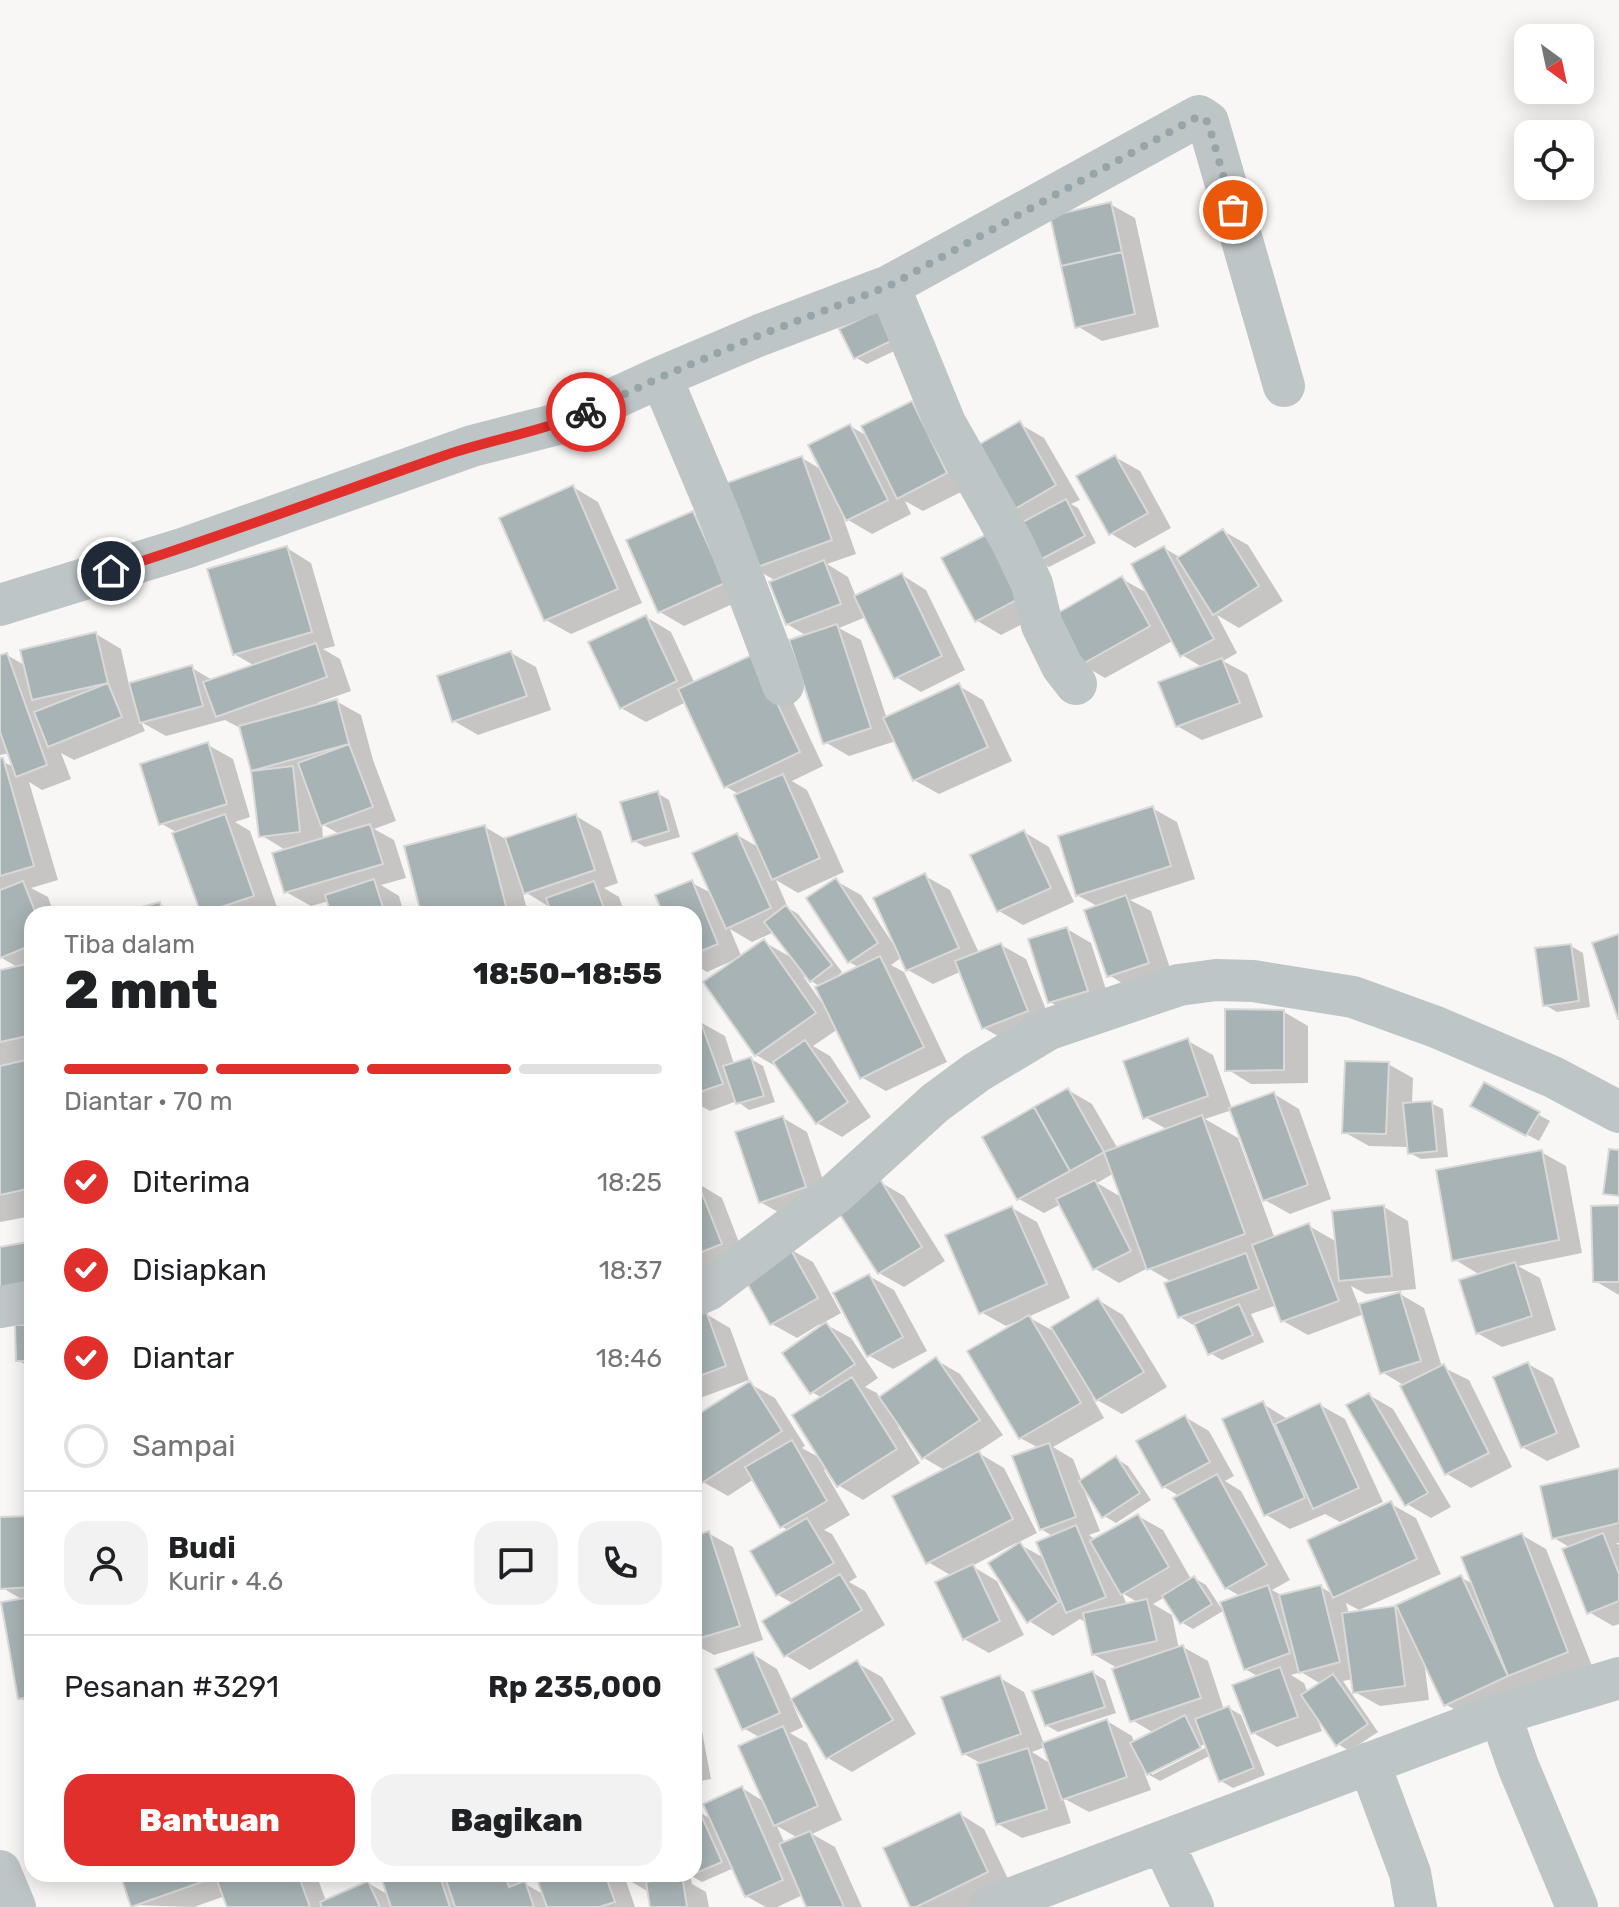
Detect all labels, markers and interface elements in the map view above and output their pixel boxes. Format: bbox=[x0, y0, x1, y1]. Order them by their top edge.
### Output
north arrow bbox=[1514, 24, 1594, 104]
map controls bbox=[1514, 24, 1594, 200]
button: locate bbox=[1514, 120, 1594, 200]
pin bbox=[1199, 176, 1267, 244]
icon: bag bbox=[1211, 188, 1255, 232]
courier bbox=[546, 372, 626, 452]
icon: bike bbox=[564, 390, 608, 434]
pin bbox=[77, 537, 145, 605]
icon: home bbox=[89, 549, 133, 593]
text: Tiba dalam bbox=[64, 929, 195, 960]
text: 18:50–18:55 bbox=[473, 956, 662, 992]
text: 2 mnt bbox=[64, 959, 218, 1021]
text: Diantar · 70 m bbox=[64, 1086, 233, 1117]
icon: check bbox=[64, 1160, 108, 1204]
text: Diterima bbox=[132, 1164, 250, 1200]
text: 18:25 bbox=[597, 1167, 662, 1198]
icon: check bbox=[64, 1248, 108, 1292]
text: Disiapkan bbox=[132, 1252, 267, 1288]
text: 18:37 bbox=[599, 1255, 662, 1286]
icon: check bbox=[64, 1336, 108, 1380]
text: Diantar bbox=[132, 1340, 234, 1376]
text: 18:46 bbox=[596, 1343, 662, 1374]
text: Sampai bbox=[132, 1428, 236, 1464]
button: person bbox=[64, 1521, 148, 1605]
button: chat bbox=[474, 1521, 558, 1605]
button: phone bbox=[578, 1521, 662, 1605]
text: Budi bbox=[168, 1530, 236, 1566]
text: Kurir · 4.6 bbox=[168, 1566, 283, 1597]
text: Pesanan #3291 bbox=[64, 1669, 279, 1705]
text: Rp 235,000 bbox=[488, 1669, 662, 1705]
button: Bantuan bbox=[64, 1774, 355, 1866]
button: Bagikan bbox=[371, 1774, 662, 1866]

